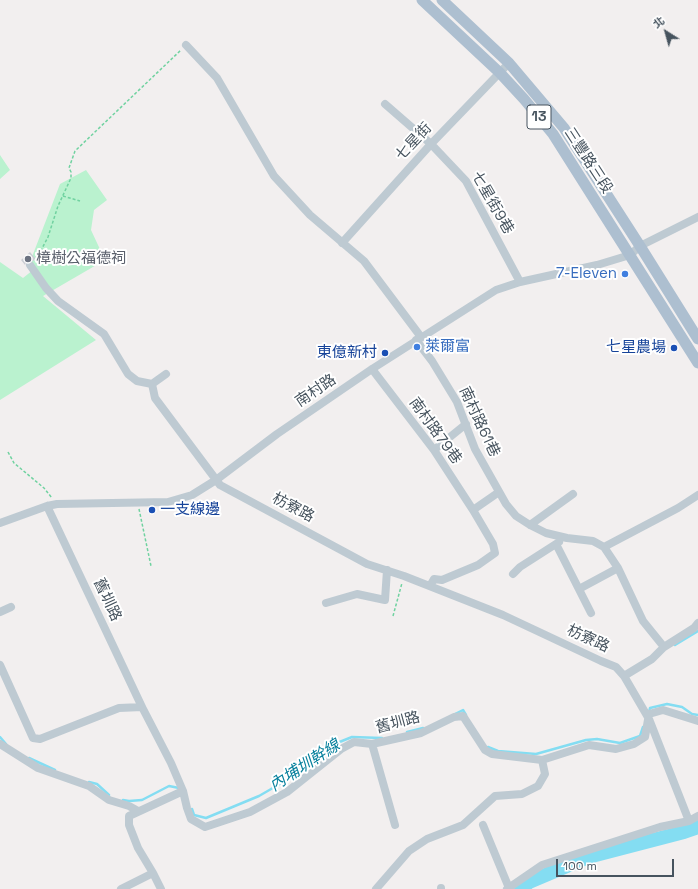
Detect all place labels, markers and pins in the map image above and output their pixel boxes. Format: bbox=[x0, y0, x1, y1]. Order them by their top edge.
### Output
place label: 樟樹公福德祠 bbox=[36, 250, 126, 268]
marker: 樟樹公福德祠 bbox=[23, 254, 33, 264]
place label: 7-Eleven bbox=[556, 265, 617, 283]
marker: 7-Eleven bbox=[620, 269, 630, 279]
place label: 萊爾富 bbox=[425, 338, 470, 356]
place label: 七星農場 bbox=[606, 339, 666, 357]
marker: 萊爾富 bbox=[412, 342, 422, 352]
marker: 七星農場 bbox=[669, 343, 679, 353]
place label: 東億新村 bbox=[317, 344, 377, 362]
marker: 東億新村 bbox=[380, 348, 390, 358]
place label: 一支線邊 bbox=[160, 501, 220, 519]
marker: 一支線邊 bbox=[147, 505, 157, 515]

